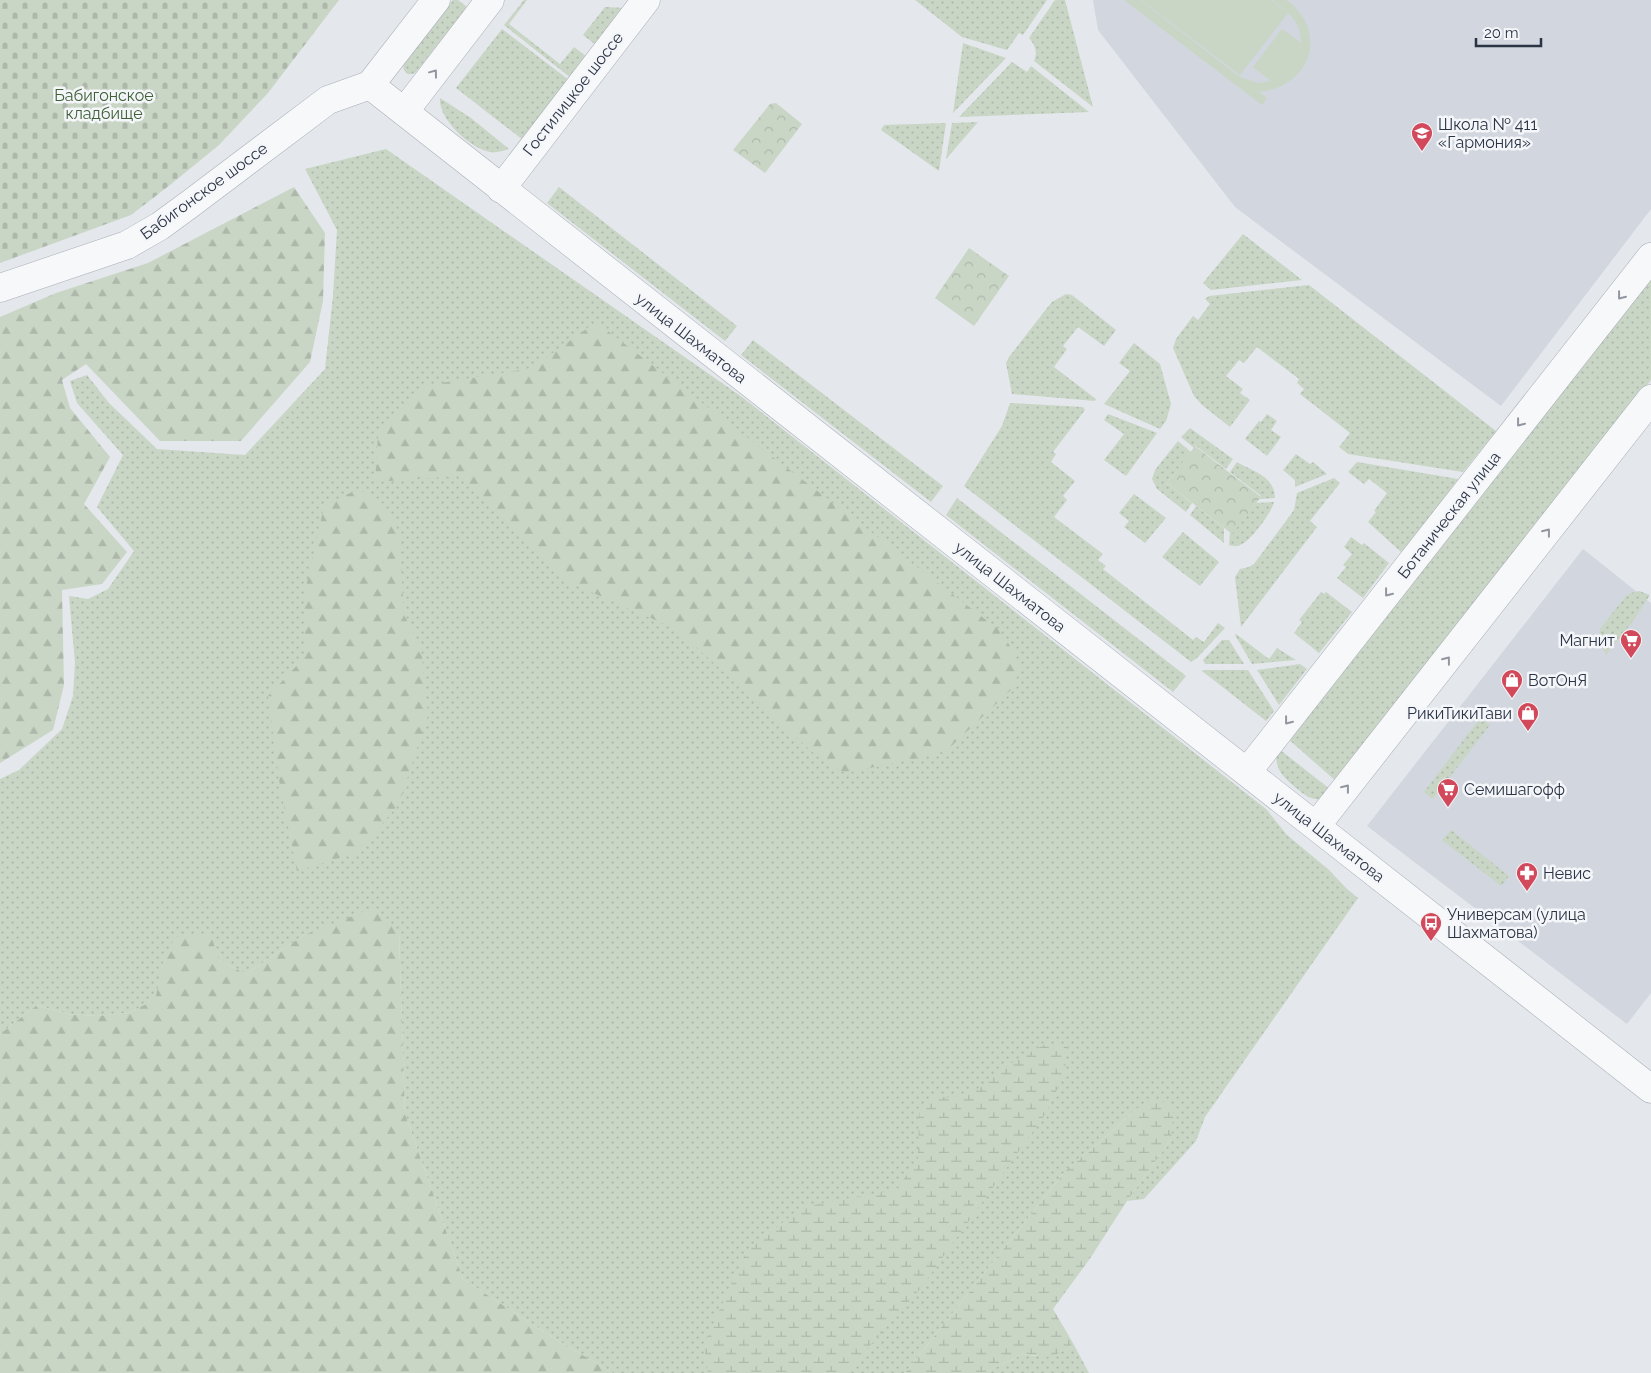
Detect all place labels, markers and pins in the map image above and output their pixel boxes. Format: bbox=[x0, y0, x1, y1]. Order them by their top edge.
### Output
place label: Школа № 411 «Гармония» bbox=[1438, 115, 1537, 152]
school or university icon: Школа № 411 «Гармония» bbox=[1410, 121, 1434, 152]
supermarket icon: Магнит bbox=[1619, 628, 1643, 659]
place label: Магнит bbox=[1559, 631, 1615, 650]
shop icon: ВотОнЯ bbox=[1500, 668, 1524, 699]
place label: ВотОнЯ bbox=[1528, 671, 1587, 690]
shop icon: РикиТикиТави bbox=[1516, 701, 1540, 732]
place label: РикиТикиТави bbox=[1407, 704, 1512, 723]
supermarket icon: Семишагофф bbox=[1436, 777, 1460, 808]
place label: Семишагофф bbox=[1464, 780, 1565, 799]
pharmacy icon: Невис bbox=[1515, 861, 1539, 892]
place label: Невис bbox=[1543, 864, 1591, 883]
place label: Универсам (улица Шахматова) bbox=[1447, 905, 1586, 942]
bus stop icon: Универсам (улица Шахматова) bbox=[1419, 911, 1443, 942]

